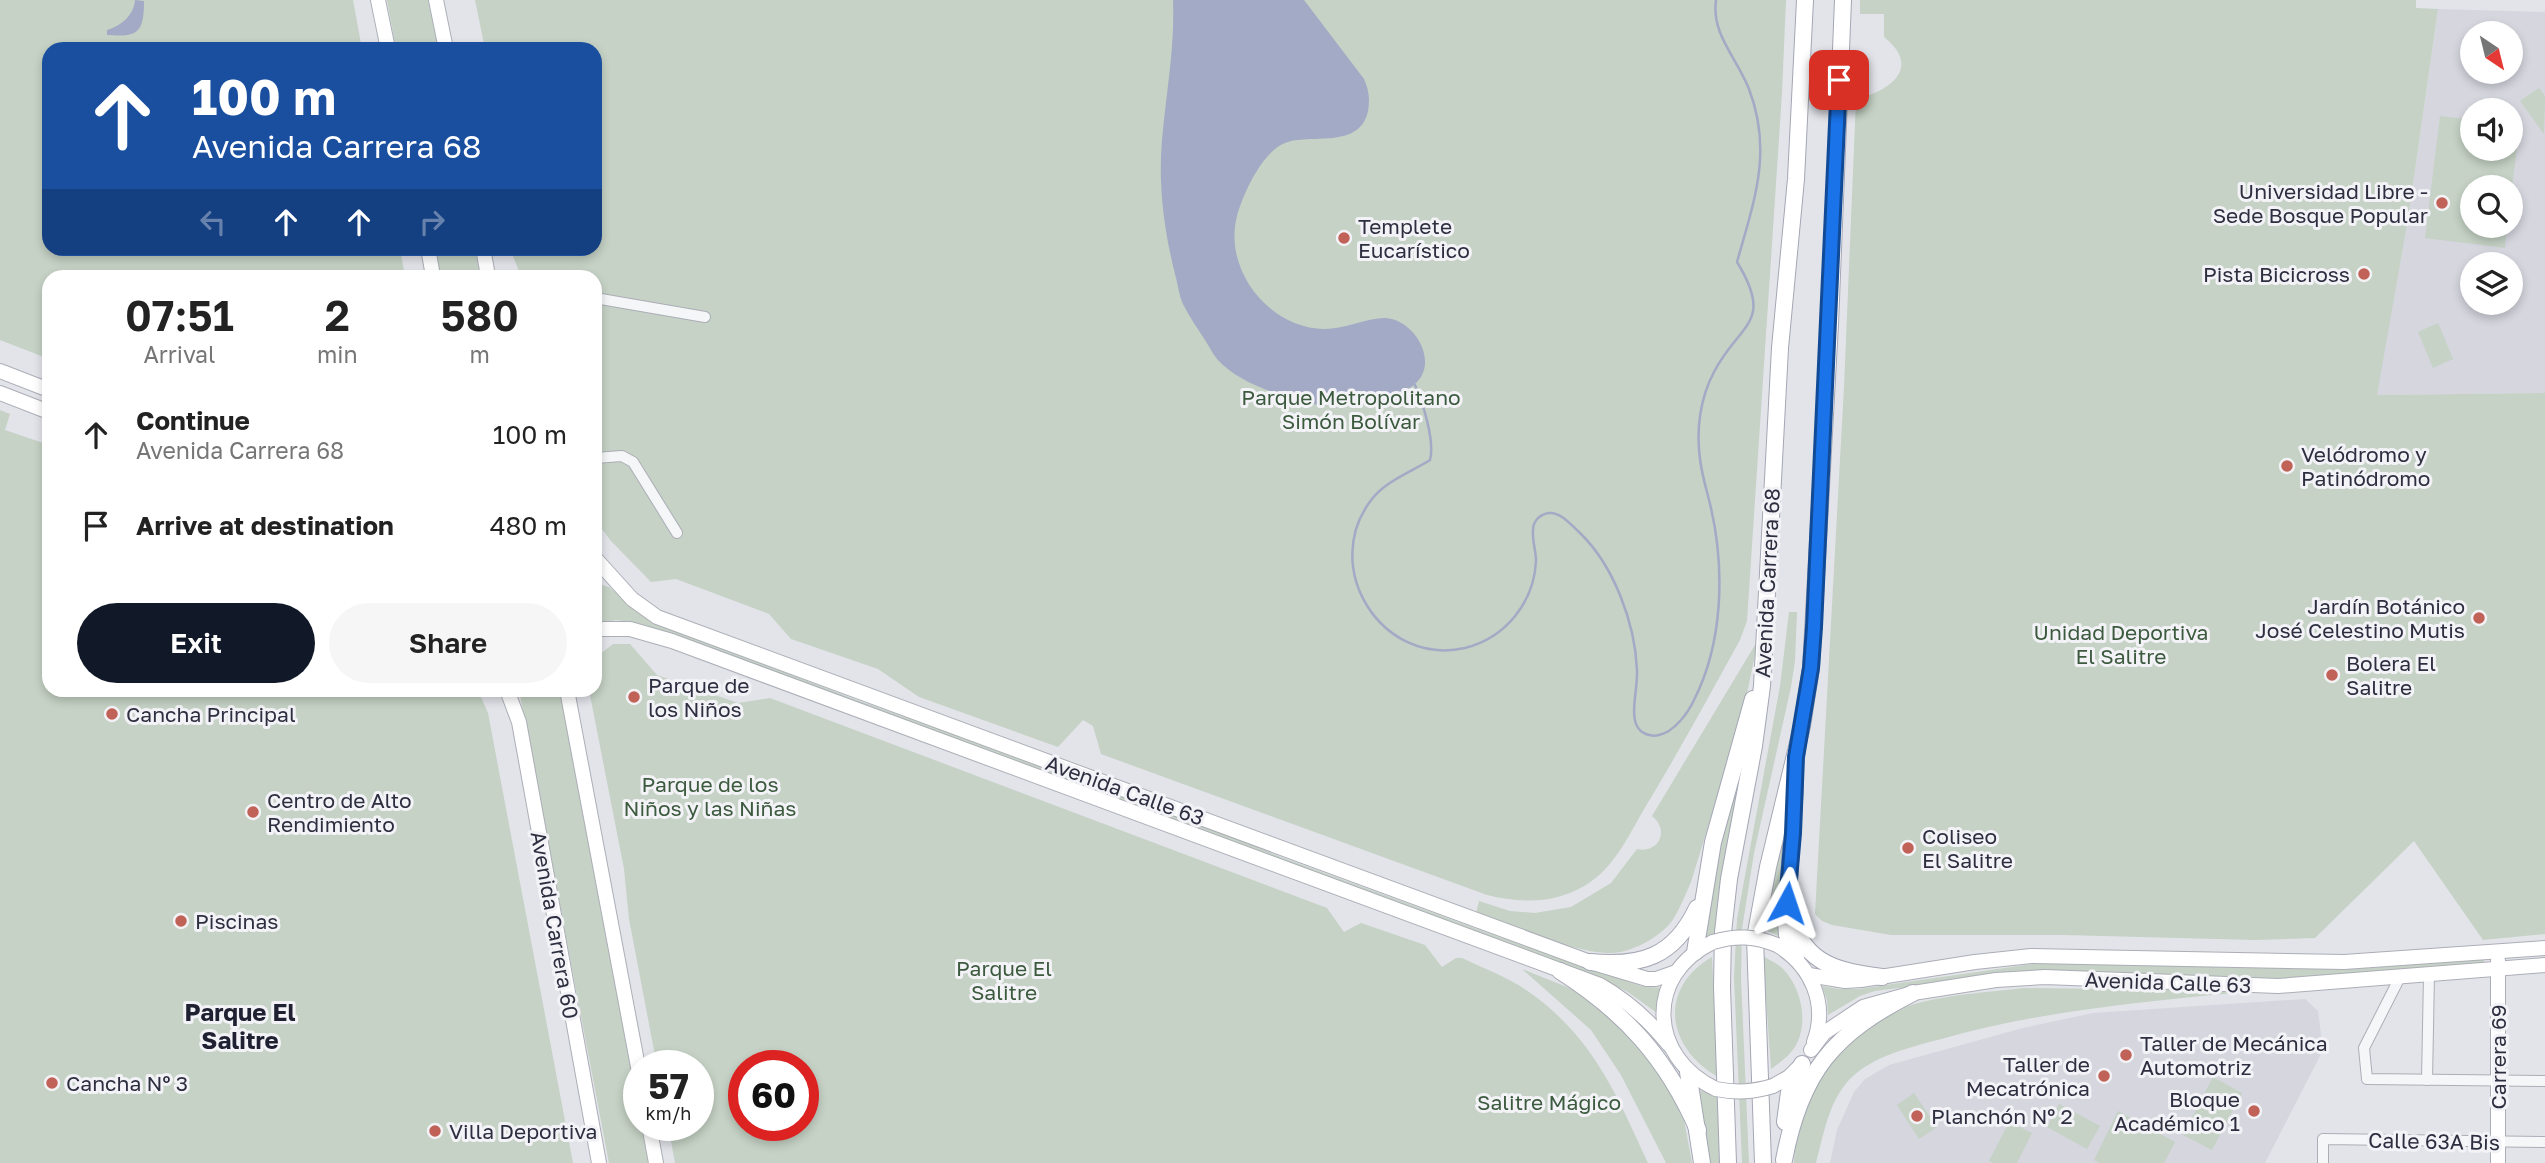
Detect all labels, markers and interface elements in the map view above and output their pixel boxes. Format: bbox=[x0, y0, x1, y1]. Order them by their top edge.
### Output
north arrow bbox=[2460, 21, 2524, 84]
map controls bbox=[2460, 21, 2523, 315]
pin bbox=[1809, 50, 1869, 110]
icon: arrive bbox=[1820, 61, 1858, 99]
text: 100 m bbox=[192, 67, 336, 126]
icon: ahead bbox=[77, 70, 168, 161]
button: sound bbox=[2460, 98, 2523, 161]
text: Avenida Carrera 68 bbox=[192, 127, 482, 165]
button: search bbox=[2460, 175, 2523, 238]
place label: Universidad Libre - Sede Bosque Popular bbox=[2213, 178, 2428, 228]
marker: Universidad Libre - Sede Bosque Popular bbox=[2434, 195, 2450, 211]
icon: left bbox=[194, 203, 232, 241]
icon: ahead bbox=[267, 203, 305, 241]
icon: ahead bbox=[340, 203, 378, 241]
icon: right bbox=[413, 203, 451, 241]
place label: Templete Eucarístico bbox=[1358, 213, 1470, 263]
marker: Templete Eucarístico bbox=[1336, 230, 1352, 246]
button: layers bbox=[2460, 252, 2523, 315]
place label: Pista Bicicross bbox=[2203, 261, 2350, 287]
marker: Pista Bicicross bbox=[2356, 266, 2372, 282]
text: 07:51 bbox=[125, 290, 234, 340]
text: 2 bbox=[325, 290, 350, 340]
text: 580 bbox=[441, 290, 519, 340]
text: Arrival bbox=[143, 340, 215, 368]
text: min bbox=[317, 340, 358, 368]
text: m bbox=[470, 340, 490, 368]
park label: Parque Metropolitano Simón Bolívar bbox=[1241, 384, 1461, 434]
text: Continue bbox=[136, 405, 250, 436]
icon: ahead bbox=[77, 416, 115, 454]
text: 100 m bbox=[493, 419, 567, 450]
text: Avenida Carrera 68 bbox=[136, 436, 344, 464]
place label: Velódromo y Patinódromo bbox=[2301, 441, 2430, 491]
marker: Velódromo y Patinódromo bbox=[2279, 458, 2295, 474]
street label: Avenida Carrera 68 bbox=[1749, 487, 1785, 679]
icon: arrive bbox=[77, 507, 115, 545]
text: Arrive at destination bbox=[136, 510, 394, 541]
text: 480 m bbox=[490, 510, 567, 541]
place label: Jardín Botánico José Celestino Mutis bbox=[2255, 593, 2465, 643]
button: Exit bbox=[77, 603, 315, 683]
button: Share bbox=[329, 603, 567, 683]
marker: Jardín Botánico José Celestino Mutis bbox=[2471, 610, 2487, 626]
park label: Unidad Deportiva El Salitre bbox=[2034, 619, 2208, 669]
place label: Bolera El Salitre bbox=[2346, 650, 2436, 700]
marker: Bolera El Salitre bbox=[2324, 667, 2340, 683]
place label: Parque de los Niños bbox=[648, 672, 750, 722]
marker: Parque de los Niños bbox=[626, 689, 642, 705]
place label: Cancha Principal bbox=[126, 701, 296, 727]
marker: Cancha Principal bbox=[104, 706, 120, 722]
street label: Avenida Calle 63 bbox=[1042, 749, 1208, 831]
park label: Parque de los Niños y las Niñas bbox=[624, 771, 796, 821]
place label: Centro de Alto Rendimiento bbox=[267, 787, 412, 837]
marker: Centro de Alto Rendimiento bbox=[245, 804, 261, 820]
place label: Coliseo El Salitre bbox=[1922, 823, 2013, 873]
street label: Avenida Carrera 60 bbox=[526, 829, 584, 1021]
marker: Coliseo El Salitre bbox=[1900, 840, 1916, 856]
position arrow bbox=[1750, 866, 1824, 940]
place label: Piscinas bbox=[195, 908, 279, 934]
marker: Piscinas bbox=[173, 913, 189, 929]
park label: Parque El Salitre bbox=[956, 955, 1052, 1005]
street label: Avenida Calle 63 bbox=[2084, 966, 2252, 998]
district label: Parque El Salitre bbox=[185, 997, 295, 1054]
street label: Carrera 69 bbox=[2485, 1005, 2511, 1110]
place label: Taller de Mecánica Automotriz bbox=[2140, 1030, 2328, 1080]
marker: Taller de Mecánica Automotriz bbox=[2118, 1047, 2134, 1063]
speed limit sign: 60 bbox=[728, 1050, 819, 1141]
place label: Taller de Mecatrónica bbox=[1966, 1051, 2090, 1101]
text: 57 bbox=[648, 1065, 689, 1107]
marker: Taller de Mecatrónica bbox=[2096, 1068, 2112, 1084]
place label: Cancha Nº 3 bbox=[66, 1070, 188, 1096]
marker: Cancha Nº 3 bbox=[44, 1075, 60, 1091]
place label: Bloque Académico 1 bbox=[2114, 1086, 2240, 1136]
park label: Salitre Mágico bbox=[1477, 1089, 1621, 1115]
text: km/h bbox=[646, 1102, 691, 1124]
place label: Planchón Nº 2 bbox=[1931, 1103, 2073, 1129]
marker: Bloque Académico 1 bbox=[2246, 1103, 2262, 1119]
marker: Planchón Nº 2 bbox=[1909, 1108, 1925, 1124]
place label: Villa Deportiva bbox=[449, 1118, 597, 1144]
marker: Villa Deportiva bbox=[427, 1123, 443, 1139]
street label: Calle 63A Bis bbox=[2368, 1127, 2500, 1155]

